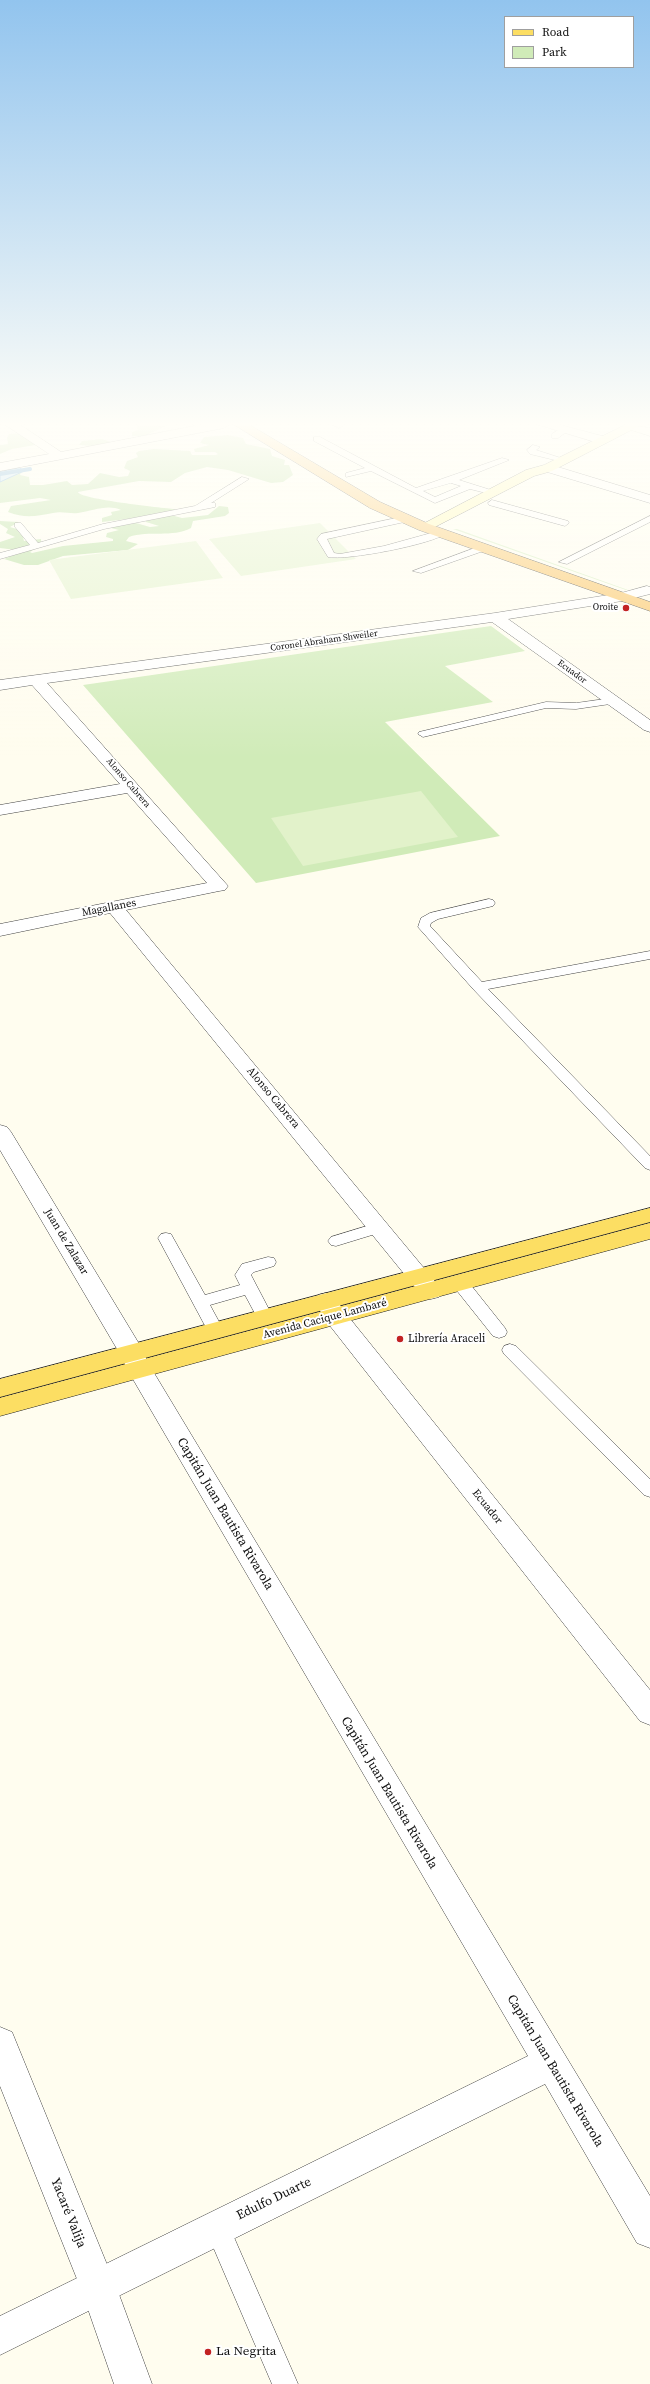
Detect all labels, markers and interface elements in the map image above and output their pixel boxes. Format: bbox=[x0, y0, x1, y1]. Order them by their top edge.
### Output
legend bbox=[504, 16, 634, 68]
text: Road bbox=[542, 24, 569, 40]
text: Park bbox=[542, 44, 567, 60]
place label: Oroite bbox=[593, 603, 618, 613]
marker: Oroite bbox=[621, 603, 631, 613]
street label: Coronel Abraham Shweiler bbox=[270, 628, 378, 654]
street label: Ecuador bbox=[555, 658, 589, 686]
street label: Alonso Cabrera bbox=[104, 756, 152, 810]
street label: Magallanes bbox=[81, 896, 137, 920]
street label: Alonso Cabrera bbox=[244, 1065, 302, 1131]
street label: Juan de Zalazar bbox=[41, 1206, 91, 1278]
street label: Avenida Cacique Lambaré bbox=[262, 1296, 388, 1342]
place label: Librería Araceli bbox=[408, 1332, 485, 1346]
marker: Librería Araceli bbox=[395, 1334, 405, 1344]
street label: Capitán Juan Bautista Rivarola bbox=[173, 1435, 277, 1593]
street label: Ecuador bbox=[469, 1487, 505, 1527]
street label: Capitán Juan Bautista Rivarola bbox=[337, 1714, 441, 1872]
street label: Capitán Juan Bautista Rivarola bbox=[503, 1992, 607, 2150]
street label: Edulfo Duarte bbox=[234, 2174, 314, 2224]
street label: Yacaré Valija bbox=[47, 2176, 89, 2250]
place label: La Negrita bbox=[216, 2344, 276, 2360]
marker: La Negrita bbox=[203, 2347, 213, 2357]

